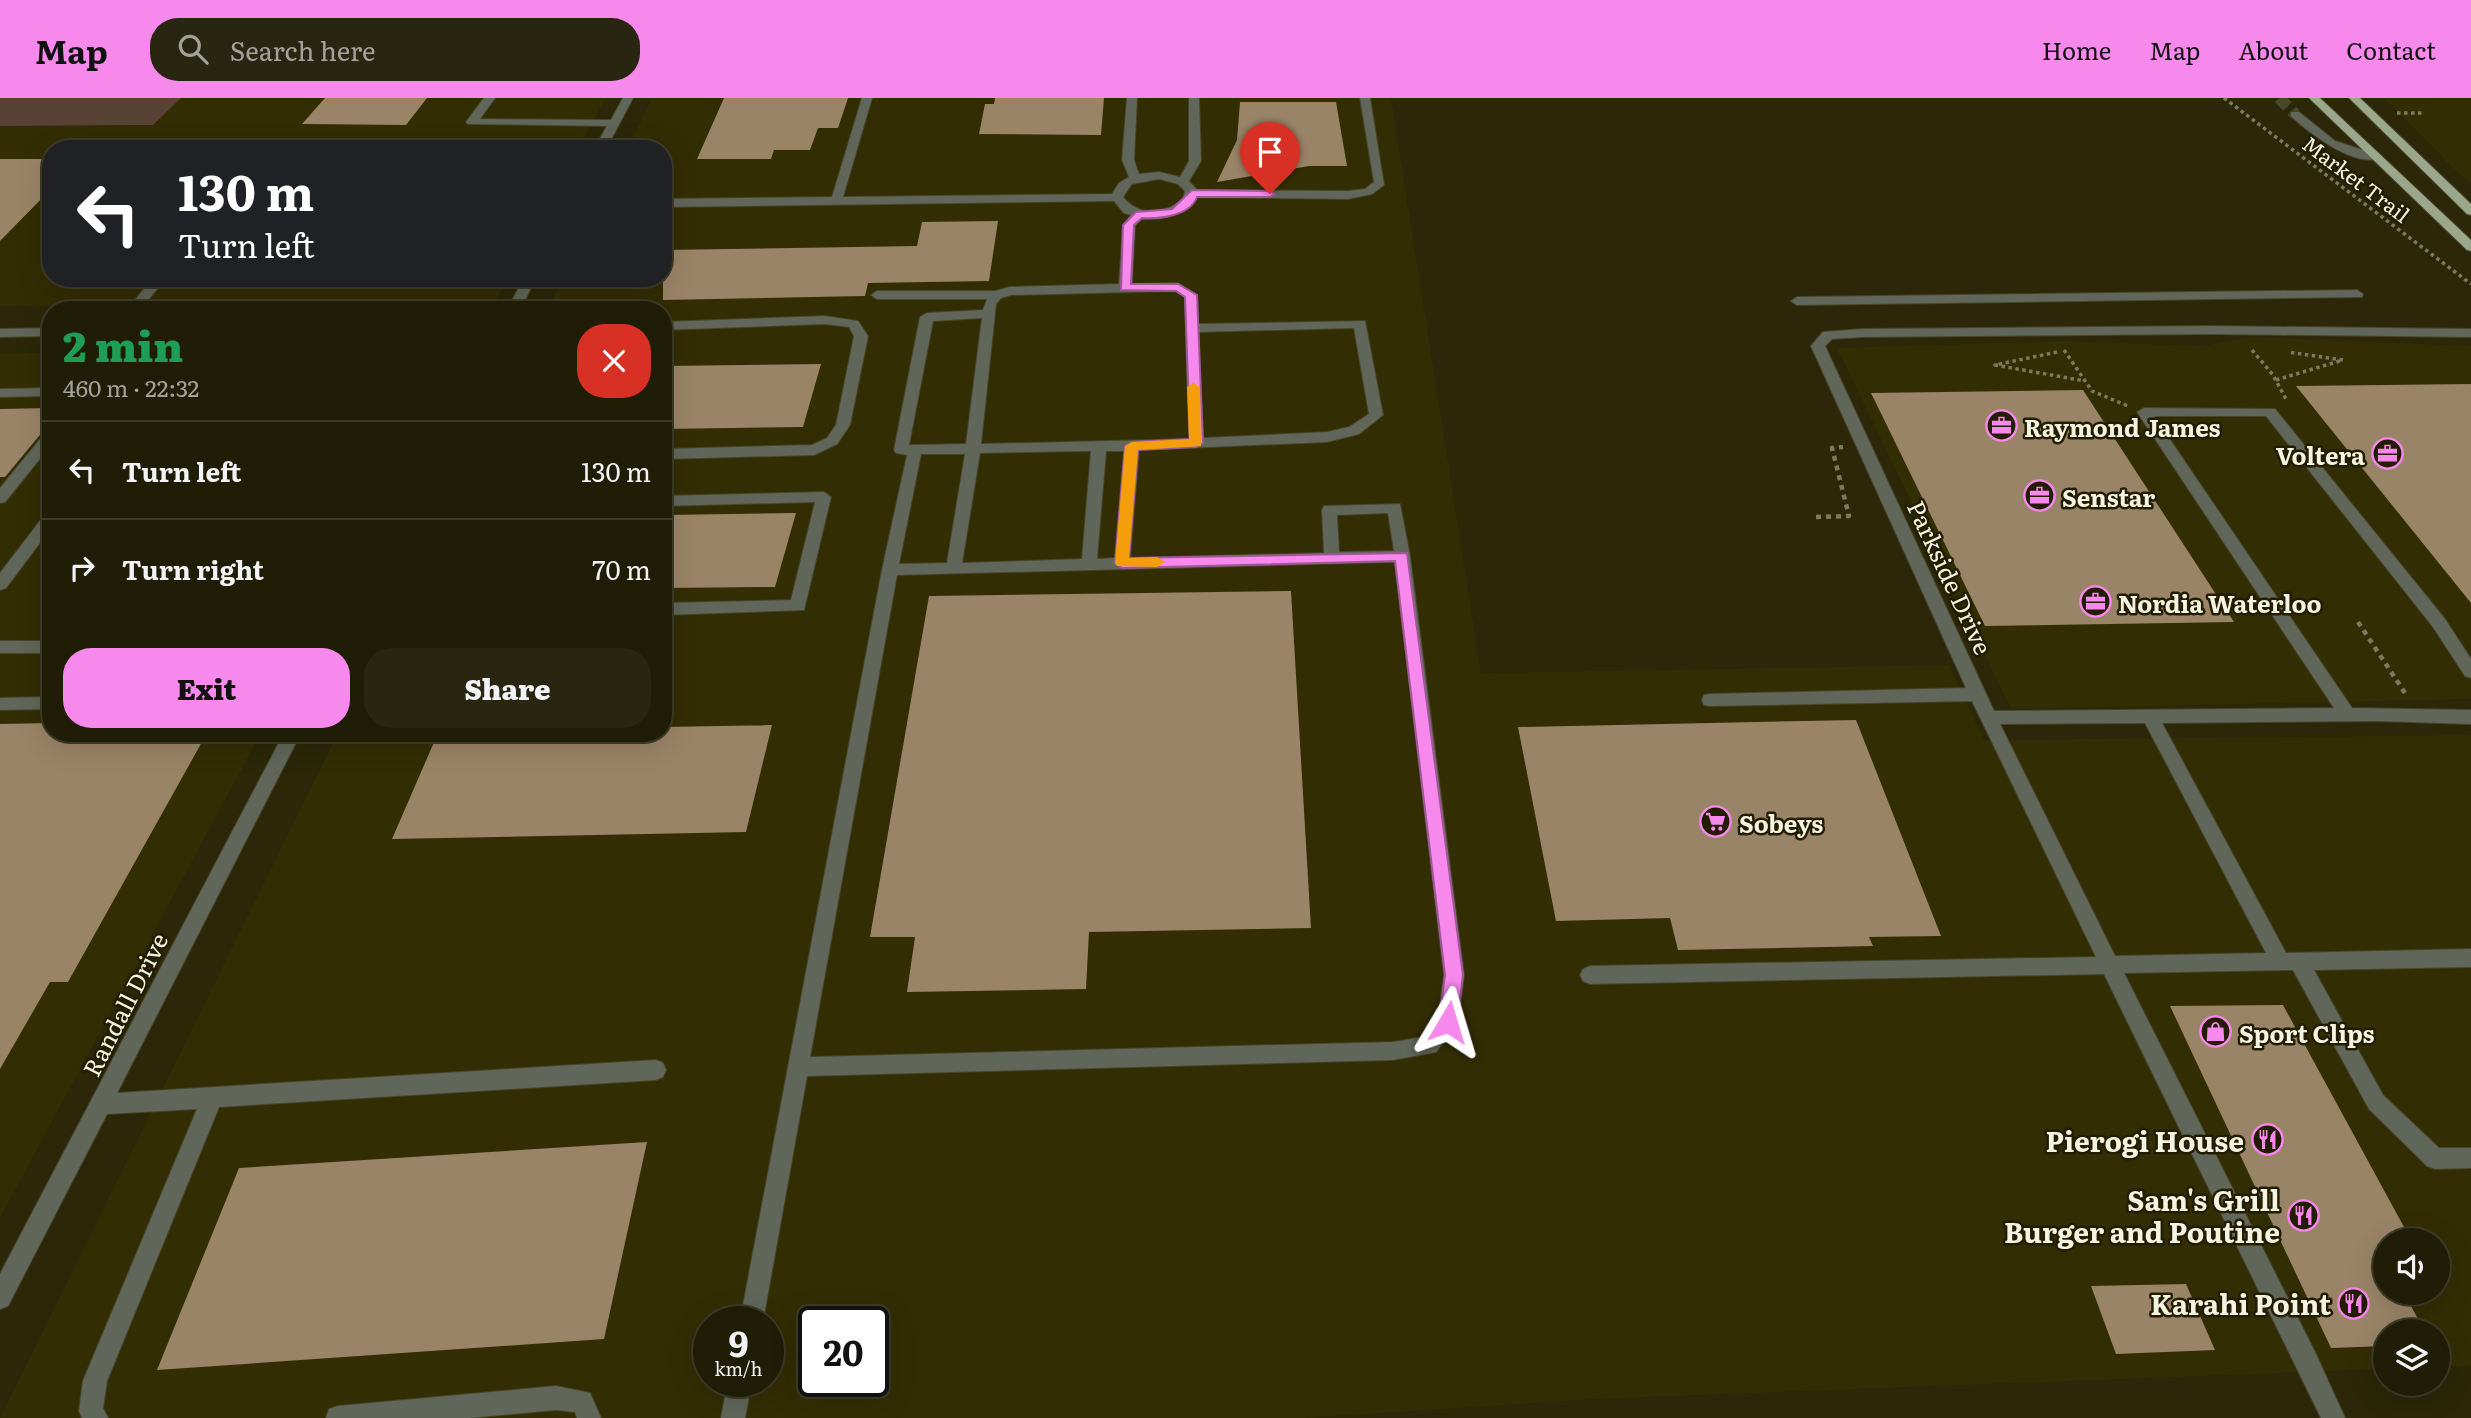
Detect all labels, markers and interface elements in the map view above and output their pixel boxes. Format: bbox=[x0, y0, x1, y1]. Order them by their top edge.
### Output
search box bbox=[150, 18, 640, 81]
text: Map bbox=[35, 25, 108, 74]
icon: search bbox=[174, 30, 212, 68]
text: Search here bbox=[230, 30, 376, 69]
text: Home bbox=[2042, 32, 2111, 67]
text: Map bbox=[2149, 32, 2200, 67]
text: About bbox=[2238, 32, 2308, 67]
text: Contact bbox=[2346, 32, 2436, 67]
pin bbox=[1240, 122, 1300, 194]
street label: Market Trail bbox=[2297, 127, 2417, 229]
icon: arrive bbox=[1251, 133, 1289, 171]
text: 130 m bbox=[178, 153, 314, 226]
icon: left bbox=[63, 168, 154, 259]
text: Turn left bbox=[178, 220, 315, 268]
text: 2 min bbox=[63, 313, 183, 375]
button: close bbox=[577, 324, 651, 398]
text: 460 m · 22:32 bbox=[63, 370, 199, 404]
office icon: Raymond James bbox=[1984, 409, 2018, 443]
place label: Raymond James bbox=[2024, 409, 2221, 444]
place label: Voltera bbox=[2276, 437, 2365, 472]
office icon: Voltera bbox=[2371, 437, 2405, 471]
icon: left bbox=[63, 451, 101, 489]
text: Turn left bbox=[122, 451, 241, 490]
text: 130 m bbox=[581, 451, 651, 490]
office icon: Senstar bbox=[2022, 479, 2056, 513]
place label: Senstar bbox=[2062, 479, 2155, 514]
street label: Parkside Drive bbox=[1900, 494, 2002, 660]
icon: right bbox=[63, 549, 101, 587]
text: Turn right bbox=[122, 549, 264, 588]
text: 70 m bbox=[592, 549, 651, 588]
office icon: Nordia Waterloo bbox=[2078, 585, 2112, 619]
place label: Nordia Waterloo bbox=[2118, 585, 2322, 620]
button: Exit bbox=[63, 648, 350, 728]
button: Share bbox=[364, 648, 651, 728]
supermarket icon: Sobeys bbox=[1699, 805, 1733, 839]
place label: Sobeys bbox=[1739, 805, 1823, 840]
street label: Randall Drive bbox=[73, 926, 175, 1082]
position arrow bbox=[1411, 985, 1485, 1059]
shop icon: Sport Clips bbox=[2199, 1015, 2233, 1049]
place label: Sport Clips bbox=[2239, 1015, 2375, 1050]
place label: Pierogi House bbox=[2046, 1119, 2244, 1161]
restaurant icon: Pierogi House bbox=[2250, 1123, 2284, 1157]
place label: Sam's Grill Burger and Poutine bbox=[2004, 1178, 2280, 1252]
restaurant icon: Sam's Grill Burger and Poutine bbox=[2286, 1198, 2320, 1232]
map controls bbox=[2373, 1228, 2450, 1396]
button: sound bbox=[2373, 1228, 2450, 1305]
place label: Karahi Point bbox=[2150, 1282, 2332, 1324]
restaurant icon: Karahi Point bbox=[2337, 1286, 2371, 1320]
speed limit sign: 20 bbox=[798, 1306, 889, 1397]
text: 9 bbox=[728, 1316, 749, 1368]
button: layers bbox=[2373, 1319, 2450, 1396]
text: km/h bbox=[715, 1355, 762, 1382]

